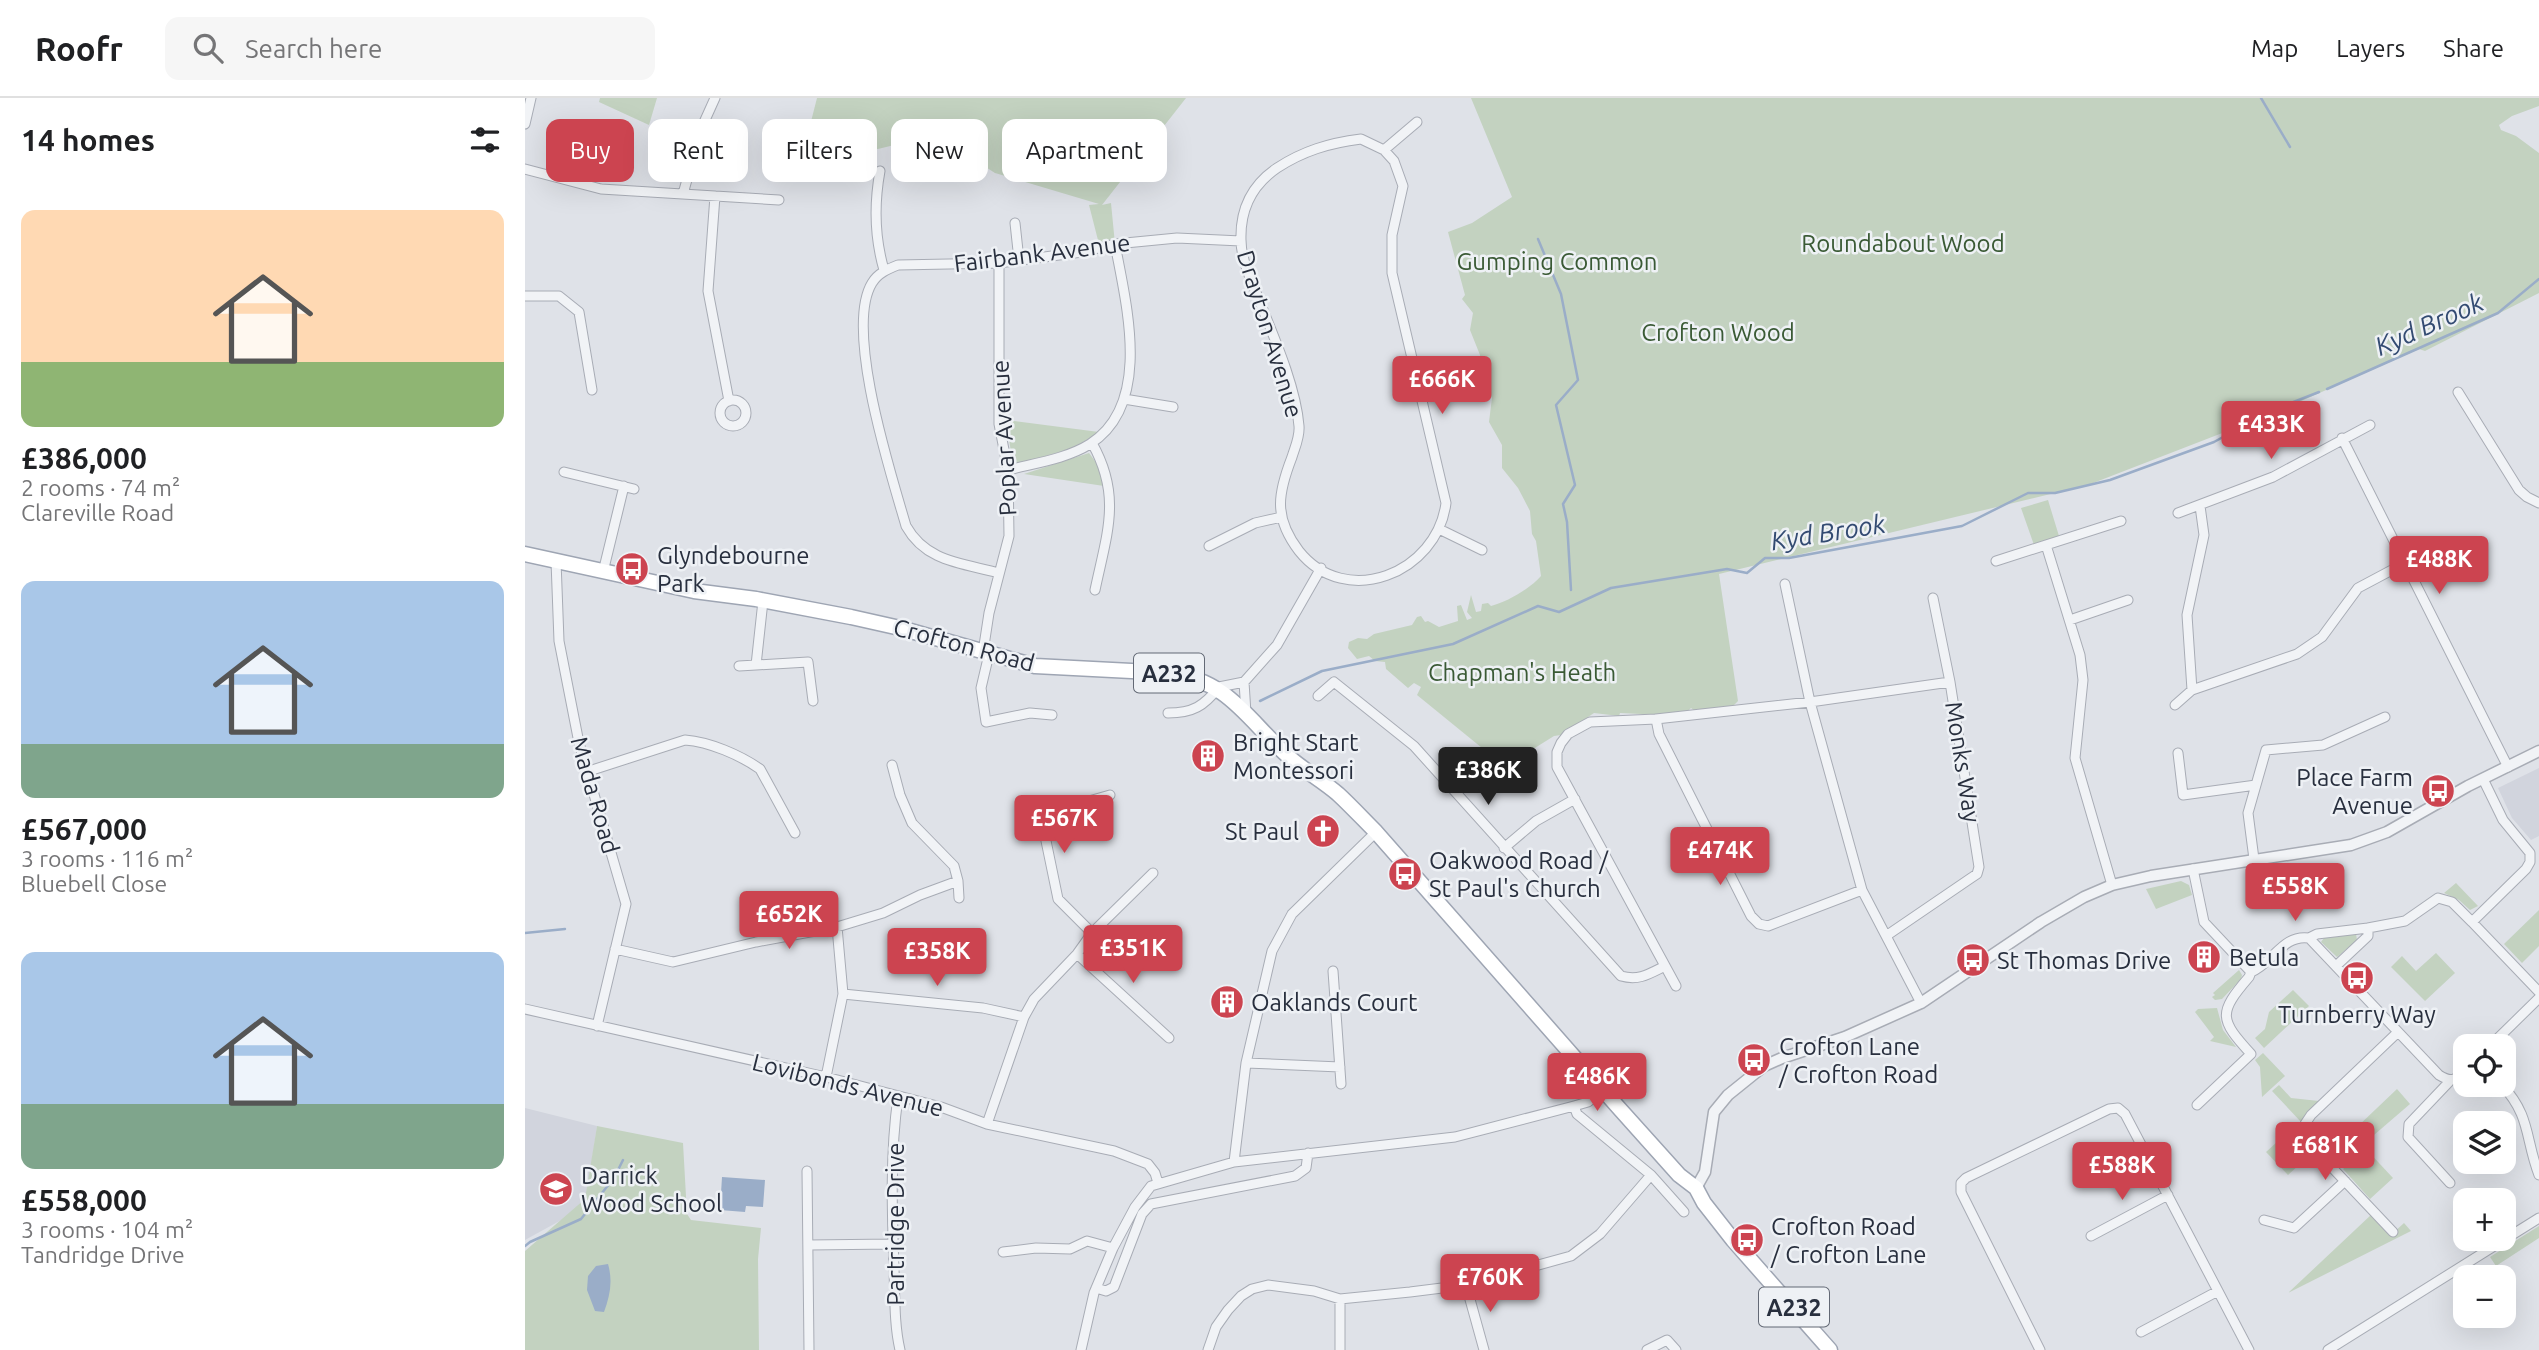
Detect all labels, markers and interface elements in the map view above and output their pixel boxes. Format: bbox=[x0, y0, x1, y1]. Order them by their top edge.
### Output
search box bbox=[165, 17, 655, 80]
icon: search bbox=[189, 29, 227, 67]
text: Roofr bbox=[35, 30, 123, 67]
text: Search here bbox=[245, 34, 382, 63]
text: Map bbox=[2251, 35, 2298, 62]
text: Layers bbox=[2336, 35, 2405, 62]
text: Share bbox=[2443, 35, 2504, 62]
chip: Buy bbox=[546, 119, 634, 182]
chip: Rent bbox=[648, 119, 748, 182]
chip: Filters bbox=[762, 119, 877, 182]
chip: New bbox=[891, 119, 988, 182]
chip: Apartment bbox=[1002, 119, 1167, 182]
icon: filters bbox=[466, 121, 504, 159]
text: 14 homes bbox=[21, 123, 155, 157]
street label: Fairbank Avenue bbox=[952, 229, 1132, 277]
park label: Roundabout Wood bbox=[1801, 230, 2005, 257]
street label: Drayton Avenue bbox=[1232, 247, 1308, 421]
park label: Gumping Common bbox=[1456, 248, 1658, 275]
icon: home bbox=[200, 256, 326, 382]
water label: Kyd Brook bbox=[2370, 287, 2488, 361]
park label: Crofton Wood bbox=[1641, 319, 1795, 346]
pin: £666K bbox=[1393, 356, 1491, 416]
street label: Poplar Avenue bbox=[986, 359, 1022, 517]
text: £666K bbox=[1408, 366, 1476, 391]
pin: £433K bbox=[2222, 402, 2320, 461]
text: £433K bbox=[2237, 411, 2305, 436]
text: £386,000 bbox=[21, 441, 147, 475]
text: 2 rooms · 74 m² bbox=[21, 475, 180, 500]
text: Clareville Road bbox=[21, 500, 174, 525]
water label: Kyd Brook bbox=[1769, 509, 1888, 555]
pin: £488K bbox=[2390, 536, 2488, 596]
place label: Glyndebourne Park bbox=[657, 542, 810, 597]
text: £488K bbox=[2405, 546, 2473, 571]
bus stop icon: Glyndebourne Park bbox=[613, 550, 651, 588]
street label: Crofton Road bbox=[891, 613, 1037, 677]
icon: home bbox=[200, 627, 326, 753]
road number: A232 bbox=[1134, 653, 1204, 692]
park label: Chapman's Heath bbox=[1428, 659, 1616, 686]
street label: Monks Way bbox=[1940, 700, 1986, 825]
place label: Bright Start Montessori bbox=[1233, 729, 1359, 784]
street label: Mada Road bbox=[565, 733, 625, 857]
building icon: Bright Start Montessori bbox=[1189, 737, 1227, 775]
pin: £386K bbox=[1439, 748, 1537, 807]
text: £386K bbox=[1454, 757, 1522, 782]
place label: Place Farm Avenue bbox=[2296, 764, 2413, 819]
bus stop icon: Place Farm Avenue bbox=[2419, 772, 2457, 810]
pin: £567K bbox=[1015, 796, 1113, 855]
text: £567K bbox=[1030, 805, 1098, 830]
text: £567,000 bbox=[21, 812, 147, 846]
church icon: St Paul bbox=[1304, 812, 1342, 850]
place label: St Paul bbox=[1225, 818, 1299, 845]
pin: £474K bbox=[1671, 828, 1769, 887]
text: £474K bbox=[1686, 837, 1754, 862]
text: 3 rooms · 116 m² bbox=[21, 846, 193, 871]
place label: Oakwood Road / St Paul's Church bbox=[1429, 847, 1609, 902]
bus stop icon: Oakwood Road / St Paul's Church bbox=[1386, 855, 1424, 893]
pin: £558K bbox=[2246, 864, 2344, 923]
text: Bluebell Close bbox=[21, 871, 167, 896]
text: £558K bbox=[2261, 873, 2329, 898]
pin: £652K bbox=[740, 892, 838, 951]
text: £652K bbox=[755, 901, 823, 926]
pin: £351K bbox=[1084, 926, 1182, 985]
pin: £358K bbox=[888, 928, 986, 988]
text: £351K bbox=[1099, 935, 1167, 960]
text: £358K bbox=[903, 938, 971, 963]
building icon: Betula bbox=[2185, 938, 2223, 976]
bus stop icon: St Thomas Drive bbox=[1954, 941, 1992, 979]
place label: Betula bbox=[2229, 944, 2299, 971]
place label: St Thomas Drive bbox=[1997, 947, 2171, 974]
bus stop icon: Turnberry Way bbox=[2338, 959, 2376, 997]
building icon: Oaklands Court bbox=[1208, 983, 1246, 1021]
place label: Oaklands Court bbox=[1251, 989, 1418, 1016]
icon: home bbox=[200, 998, 326, 1124]
place label: Turnberry Way bbox=[2278, 1001, 2436, 1028]
place label: Crofton Lane / Crofton Road bbox=[1778, 1033, 1938, 1088]
map controls bbox=[2453, 1034, 2516, 1328]
button: locate bbox=[2453, 1034, 2516, 1097]
bus stop icon: Crofton Lane / Crofton Road bbox=[1735, 1041, 1773, 1079]
street label: Lovibonds Avenue bbox=[749, 1048, 947, 1122]
pin: £486K bbox=[1548, 1054, 1646, 1113]
text: £486K bbox=[1563, 1063, 1631, 1088]
button: layers bbox=[2453, 1111, 2516, 1174]
pin: £681K bbox=[2276, 1122, 2374, 1182]
text: £681K bbox=[2291, 1132, 2359, 1157]
street label: Partridge Drive bbox=[882, 1142, 909, 1306]
pin: £588K bbox=[2073, 1142, 2171, 1202]
text: £588K bbox=[2088, 1152, 2156, 1177]
place label: Darrick Wood School bbox=[581, 1162, 722, 1217]
school or university icon: Darrick Wood School bbox=[537, 1170, 575, 1208]
text: £558,000 bbox=[21, 1183, 147, 1217]
button: + bbox=[2453, 1188, 2516, 1251]
place label: Crofton Road / Crofton Lane bbox=[1770, 1213, 1926, 1268]
text: 3 rooms · 104 m² bbox=[21, 1217, 193, 1242]
bus stop icon: Crofton Road / Crofton Lane bbox=[1728, 1221, 1766, 1259]
text: Tandridge Drive bbox=[21, 1242, 185, 1267]
pin: £760K bbox=[1441, 1254, 1539, 1314]
text: £760K bbox=[1456, 1264, 1524, 1289]
button: − bbox=[2453, 1265, 2516, 1328]
road number: A232 bbox=[1759, 1288, 1829, 1326]

